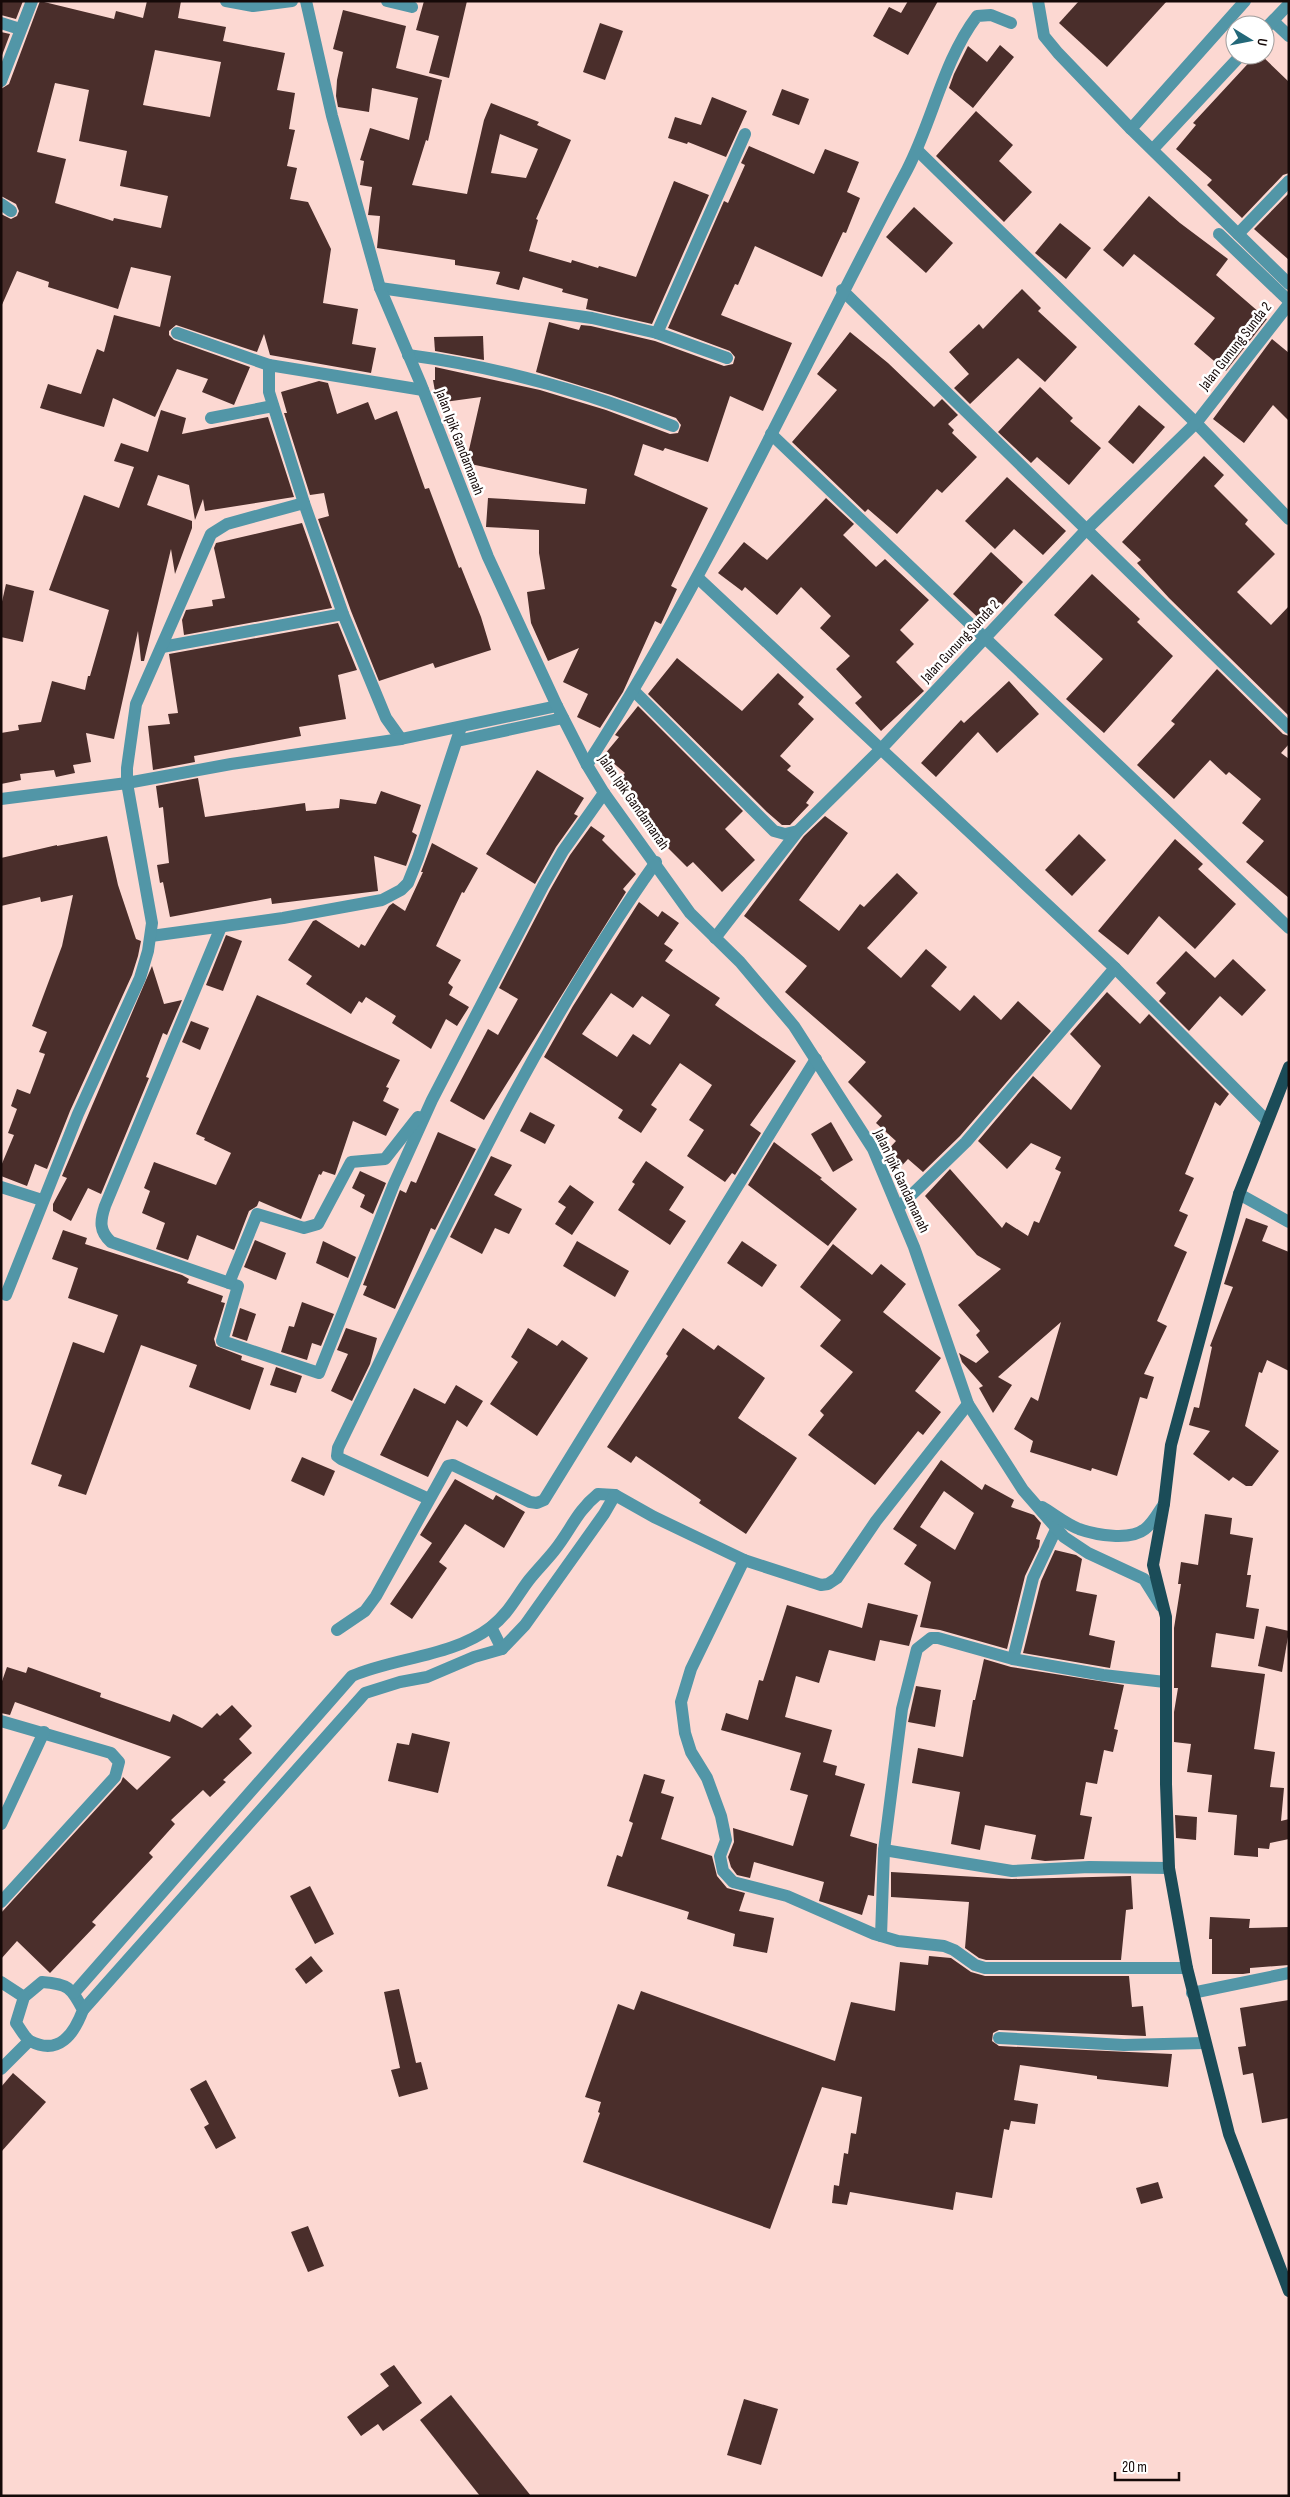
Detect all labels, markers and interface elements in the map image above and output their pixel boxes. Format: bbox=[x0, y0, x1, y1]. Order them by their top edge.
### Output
north arrow bbox=[1225, 15, 1275, 65]
text: U bbox=[1253, 37, 1271, 47]
street label: Jalan Gunung Sunda 2 bbox=[1194, 298, 1276, 395]
street label: Jalan Ipik Gandamanah bbox=[430, 386, 488, 498]
street label: Jalan Gunung Sunda 2 bbox=[916, 596, 1004, 688]
street label: Jalan Ipik Gandamanah bbox=[593, 750, 674, 854]
street label: Jalan Ipik Gandamanah bbox=[869, 1126, 934, 1236]
scale bar bbox=[1115, 2450, 1179, 2482]
text: 20 m bbox=[1122, 2458, 1147, 2477]

